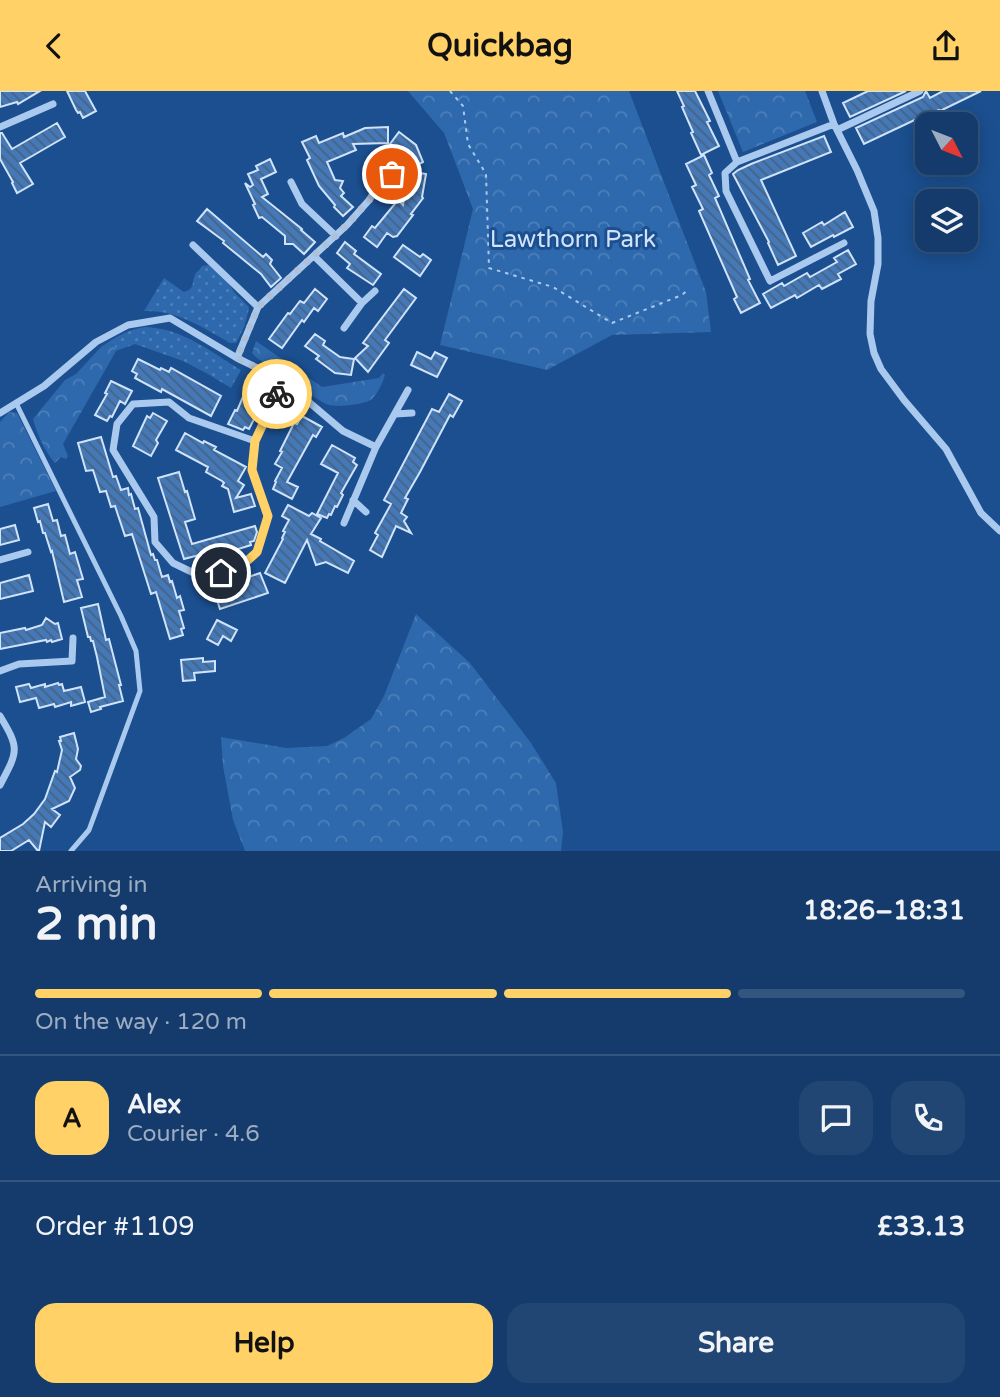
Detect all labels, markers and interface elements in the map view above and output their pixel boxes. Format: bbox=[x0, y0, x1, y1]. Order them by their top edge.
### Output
icon: back bbox=[35, 27, 73, 65]
text: Quickbag bbox=[427, 27, 573, 65]
icon: share bbox=[927, 27, 965, 65]
north arrow bbox=[915, 112, 978, 175]
map controls bbox=[915, 112, 978, 252]
pin bbox=[362, 144, 422, 204]
icon: bag bbox=[373, 155, 411, 193]
button: layers bbox=[915, 189, 978, 252]
park label: Lawthorn Park bbox=[490, 225, 656, 254]
courier bbox=[242, 359, 312, 429]
icon: bike bbox=[258, 375, 296, 413]
pin bbox=[191, 543, 251, 603]
icon: home bbox=[202, 554, 240, 592]
text: Arriving in bbox=[35, 871, 148, 899]
text: 18:26–18:31 bbox=[803, 895, 965, 926]
text: 2 min bbox=[35, 897, 158, 952]
text: On the way · 120 m bbox=[35, 1008, 247, 1036]
button: chat bbox=[799, 1081, 873, 1155]
button: phone bbox=[891, 1081, 965, 1155]
text: Alex bbox=[127, 1089, 181, 1120]
text: A bbox=[62, 1103, 82, 1134]
text: Courier · 4.6 bbox=[127, 1120, 260, 1148]
text: Order #1109 bbox=[35, 1211, 195, 1242]
text: £33.13 bbox=[877, 1211, 965, 1242]
button: Help bbox=[35, 1303, 493, 1383]
button: Share bbox=[507, 1303, 965, 1383]

